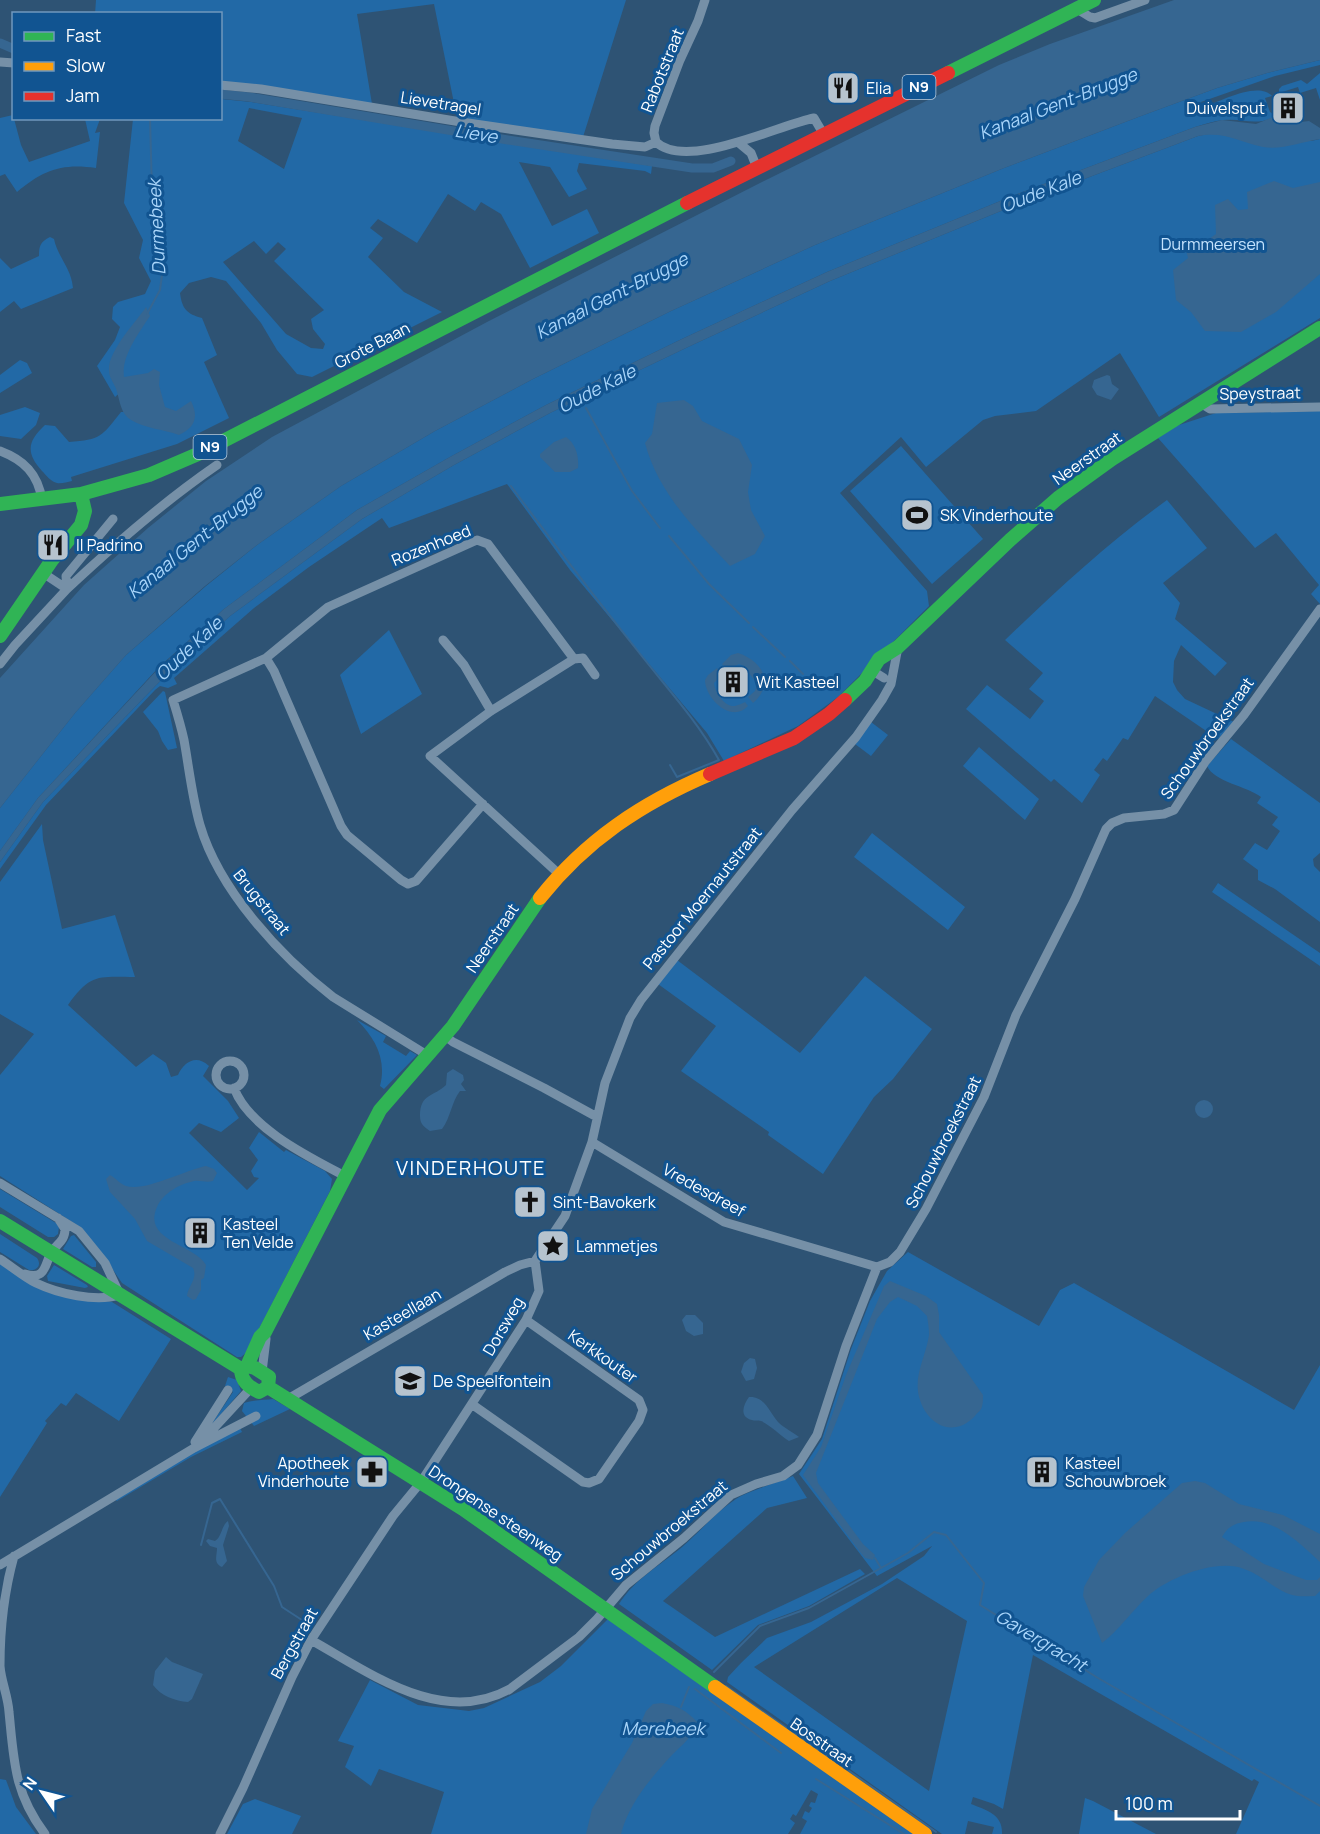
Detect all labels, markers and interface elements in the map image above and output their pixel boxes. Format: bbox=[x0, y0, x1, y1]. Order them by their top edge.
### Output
legend bbox=[12, 12, 222, 120]
text: Fast bbox=[66, 23, 101, 47]
street label: Rabotstraat bbox=[635, 25, 689, 115]
text: Slow bbox=[66, 53, 106, 77]
water label: Kanaal Gent-Brugge bbox=[975, 61, 1142, 144]
restaurant icon: Elia bbox=[825, 70, 861, 106]
road number: N9 bbox=[902, 75, 936, 99]
place label: Elia bbox=[866, 77, 891, 99]
text: Jam bbox=[66, 83, 100, 107]
street label: Lievetragel bbox=[399, 86, 483, 120]
building icon: Duivelsput bbox=[1270, 90, 1306, 126]
place label: Duivelsput bbox=[1186, 97, 1265, 119]
water label: Lieve bbox=[453, 118, 501, 148]
water label: Oude Kale bbox=[997, 164, 1085, 217]
water label: Durmebeek bbox=[141, 176, 170, 275]
park label: Durmmeersen bbox=[1161, 233, 1265, 255]
water label: Kanaal Gent-Brugge bbox=[531, 246, 693, 344]
street label: Grote Baan bbox=[330, 317, 414, 373]
water label: Oude Kale bbox=[554, 358, 641, 418]
street label: Speystraat bbox=[1219, 381, 1301, 405]
street label: Neerstraat bbox=[1048, 426, 1126, 490]
road number: N9 bbox=[194, 435, 226, 459]
water label: Kanaal Gent-Brugge bbox=[122, 478, 268, 603]
sports icon: SK Vinderhoute bbox=[899, 497, 935, 533]
place label: SK Vinderhoute bbox=[940, 504, 1053, 526]
street label: Rozenhoed bbox=[388, 519, 474, 571]
restaurant icon: Il Padrino bbox=[35, 527, 71, 563]
place label: Il Padrino bbox=[76, 534, 143, 556]
water label: Oude Kale bbox=[149, 610, 228, 686]
building icon: Wit Kasteel bbox=[715, 664, 751, 700]
place label: Wit Kasteel bbox=[756, 671, 839, 693]
street label: Schouwbroekstraat bbox=[1155, 673, 1259, 803]
street label: Pastoor Moernautstraat bbox=[638, 822, 766, 974]
street label: Brugstraat bbox=[229, 864, 295, 940]
street label: Neerstraat bbox=[461, 899, 523, 977]
street label: Schouwbroekstraat bbox=[900, 1072, 986, 1212]
district label: VINDERHOUTE bbox=[396, 1154, 546, 1181]
street label: Vredesdreef bbox=[659, 1158, 750, 1222]
church icon: Sint-Bavokerk bbox=[512, 1184, 548, 1220]
place label: Sint-Bavokerk bbox=[553, 1191, 657, 1213]
place label: Kasteel Ten Velde bbox=[223, 1213, 294, 1253]
building icon: Kasteel Ten Velde bbox=[182, 1215, 218, 1251]
place icon: Lammetjes bbox=[535, 1228, 571, 1264]
place label: Lammetjes bbox=[576, 1235, 658, 1257]
street label: Kasteellaan bbox=[359, 1283, 445, 1345]
street label: Dorsweg bbox=[477, 1293, 529, 1359]
street label: Kerkkouter bbox=[564, 1324, 642, 1388]
school or university icon: De Speelfontein bbox=[392, 1363, 428, 1399]
place label: De Speelfontein bbox=[433, 1370, 551, 1392]
place label: Apotheek Vinderhoute bbox=[258, 1452, 350, 1492]
place label: Kasteel Schouwbroek bbox=[1065, 1452, 1167, 1492]
pharmacy icon: Apotheek Vinderhoute bbox=[354, 1454, 390, 1490]
building icon: Kasteel Schouwbroek bbox=[1024, 1454, 1060, 1490]
street label: Drongense steenweg bbox=[425, 1460, 567, 1566]
street label: Schouwbroekstraat bbox=[606, 1475, 732, 1585]
street label: Bergstraat bbox=[265, 1603, 323, 1683]
water label: Gavergracht bbox=[991, 1603, 1093, 1678]
street label: Bosstraat bbox=[786, 1712, 858, 1772]
water label: Merebeek bbox=[621, 1716, 708, 1740]
north arrow bbox=[12, 1762, 72, 1822]
text: N bbox=[17, 1772, 42, 1794]
scale bar bbox=[1116, 1783, 1240, 1821]
text: 100 m bbox=[1125, 1791, 1173, 1815]

